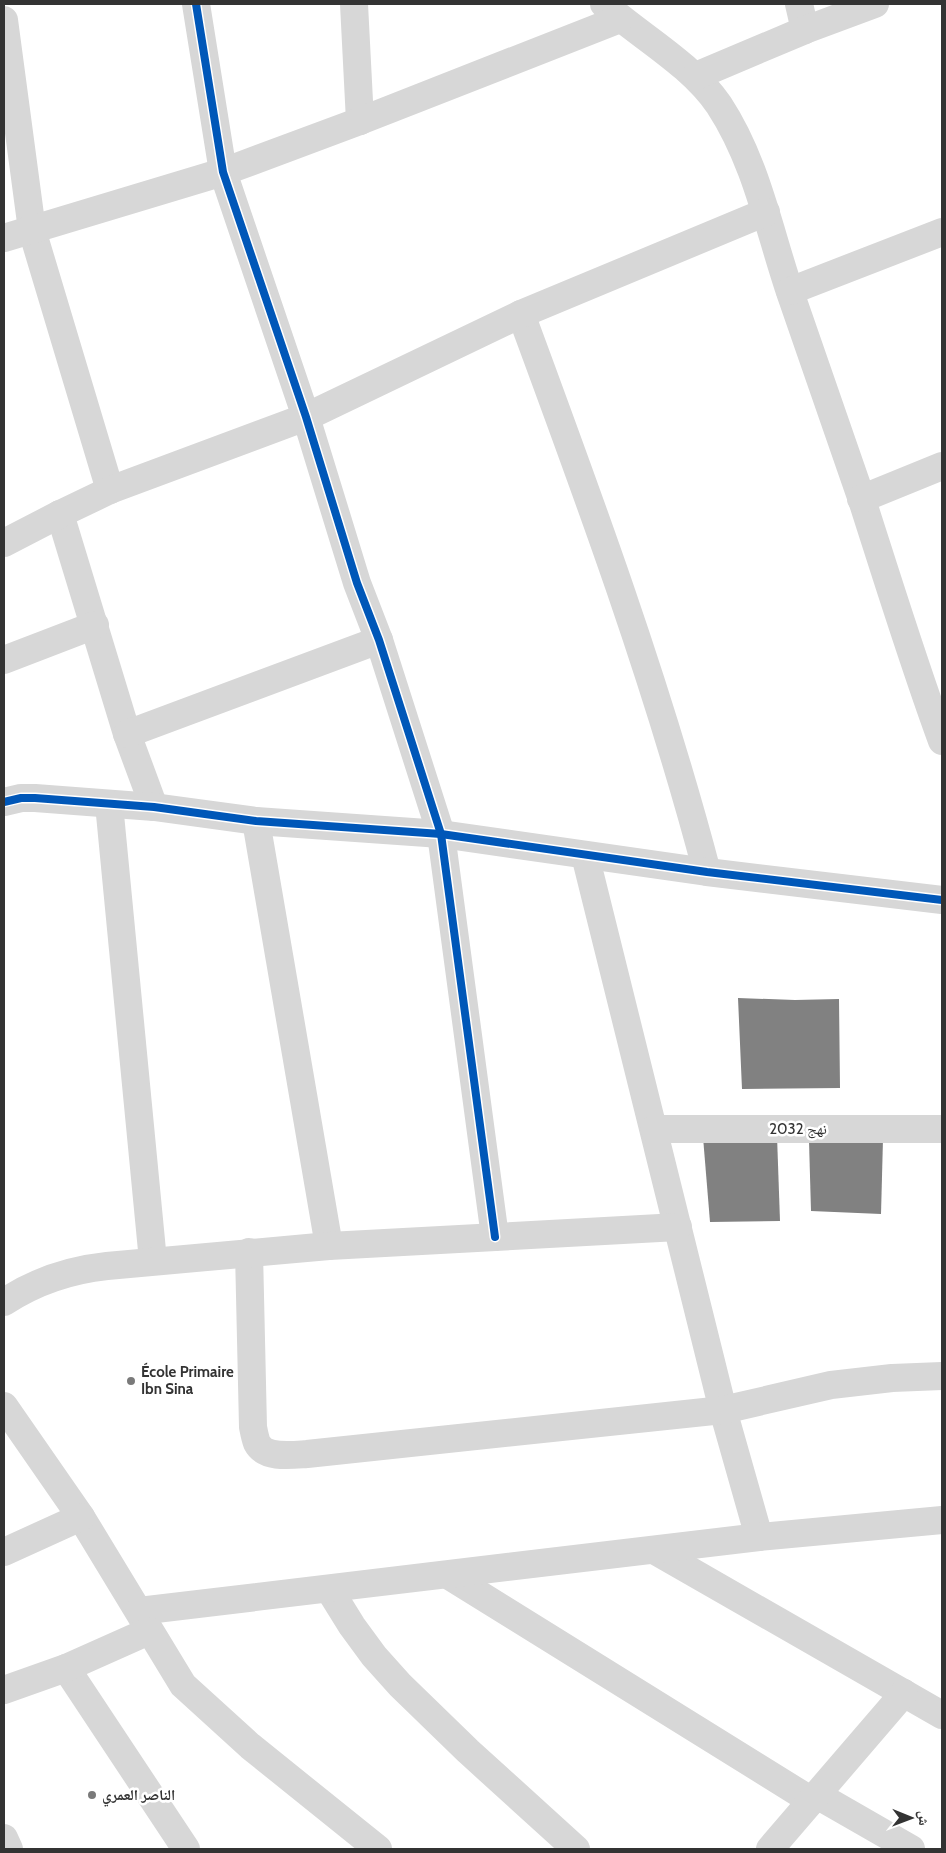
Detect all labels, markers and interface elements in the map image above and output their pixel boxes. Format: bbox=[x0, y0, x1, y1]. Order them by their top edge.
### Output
street label: نهج 2032 bbox=[769, 1120, 827, 1139]
place label: École Primaire Ibn Sina bbox=[141, 1362, 234, 1398]
marker: École Primaire Ibn Sina bbox=[125, 1375, 137, 1387]
place label: الناصر العمري bbox=[102, 1786, 175, 1807]
marker: الناصر العمري bbox=[86, 1789, 98, 1801]
north arrow bbox=[886, 1793, 936, 1843]
text: ش bbox=[915, 1811, 933, 1826]

